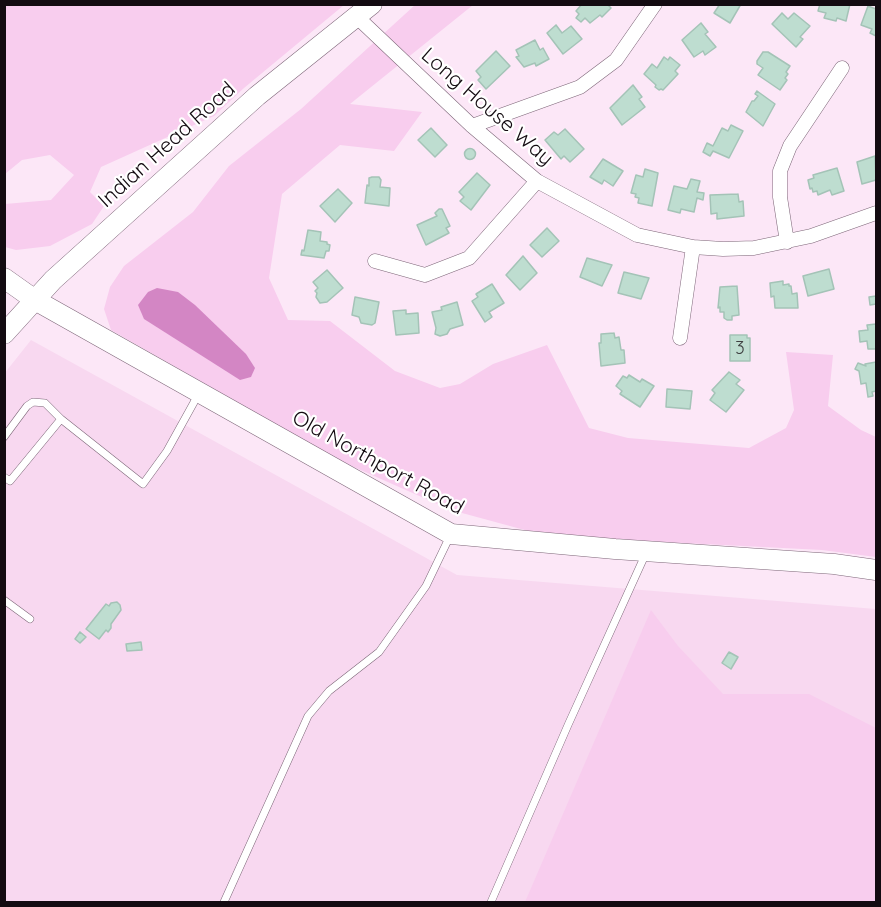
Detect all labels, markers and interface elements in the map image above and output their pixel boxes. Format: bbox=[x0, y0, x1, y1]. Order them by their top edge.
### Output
street label: Long House Way bbox=[416, 43, 558, 171]
street label: Indian Head Road bbox=[93, 77, 241, 213]
house number: 3 bbox=[735, 338, 745, 360]
street label: Old Northport Road bbox=[288, 405, 468, 521]

